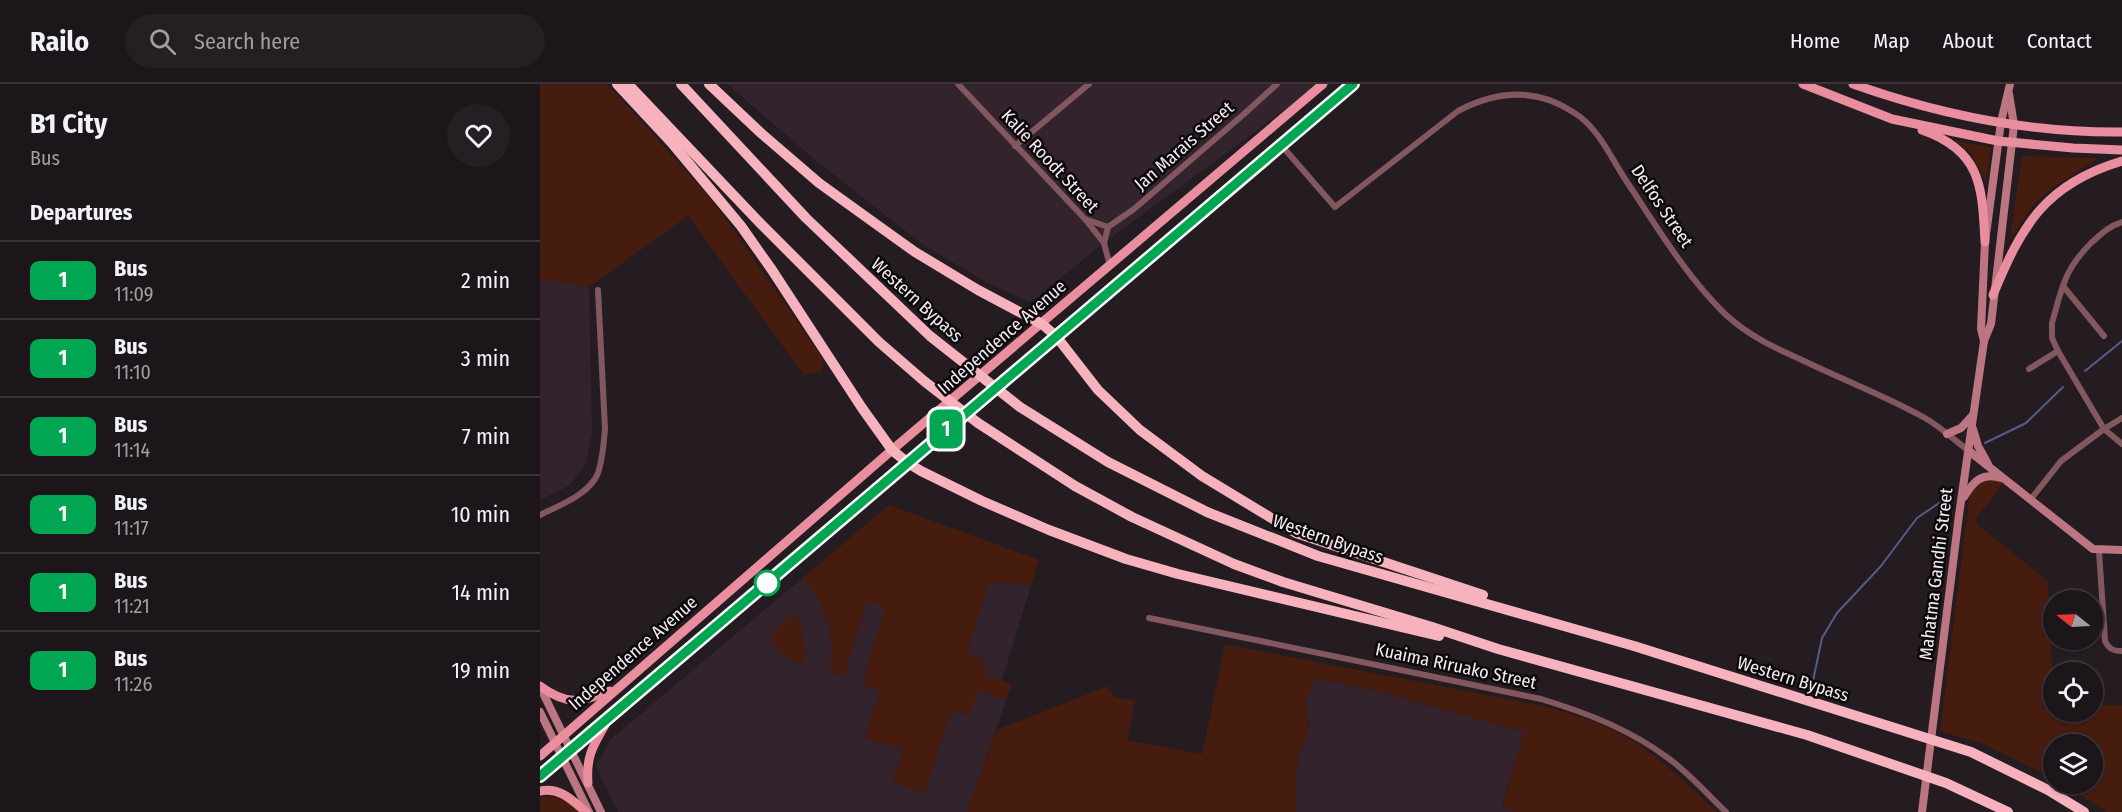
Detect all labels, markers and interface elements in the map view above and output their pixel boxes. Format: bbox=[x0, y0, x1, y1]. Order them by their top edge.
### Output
search box bbox=[125, 14, 545, 68]
text: Railo bbox=[30, 25, 89, 58]
icon: search bbox=[146, 25, 179, 58]
text: Search here bbox=[194, 28, 300, 55]
text: Home bbox=[1790, 28, 1840, 54]
text: Map bbox=[1873, 28, 1910, 54]
text: About bbox=[1943, 28, 1994, 54]
text: Contact bbox=[2027, 28, 2092, 54]
street label: Jan Marais Street bbox=[1130, 97, 1238, 195]
button: heart bbox=[447, 104, 510, 167]
street label: Kalie Roodt Street bbox=[997, 105, 1103, 217]
text: B1 City bbox=[30, 107, 107, 140]
text: Bus bbox=[30, 146, 60, 170]
street label: Delfos Street bbox=[1626, 160, 1698, 252]
text: Departures bbox=[30, 199, 132, 226]
street label: Western Bypass bbox=[867, 253, 968, 347]
text: Bus bbox=[114, 255, 147, 282]
text: 1 bbox=[59, 267, 67, 293]
text: 2 min bbox=[461, 267, 510, 294]
street label: Independence Avenue bbox=[933, 275, 1071, 399]
text: 11:09 bbox=[114, 282, 154, 306]
text: Bus bbox=[114, 333, 147, 360]
text: 1 bbox=[59, 345, 67, 371]
text: 3 min bbox=[461, 345, 510, 372]
text: 11:10 bbox=[114, 360, 151, 384]
line badge: 1 bbox=[926, 410, 966, 448]
text: Bus bbox=[114, 411, 147, 438]
text: 1 bbox=[942, 416, 950, 442]
text: 1 bbox=[59, 423, 67, 449]
text: 7 min bbox=[462, 423, 510, 450]
text: 11:14 bbox=[114, 438, 150, 462]
street label: Mahatma Gandhi Street bbox=[1915, 486, 1958, 661]
text: Bus bbox=[114, 489, 147, 516]
text: 1 bbox=[59, 501, 67, 527]
text: 10 min bbox=[451, 501, 510, 528]
street label: Western Bypass bbox=[1270, 510, 1387, 568]
text: 11:17 bbox=[114, 516, 149, 540]
text: Bus bbox=[114, 567, 147, 594]
unlabelled marker bbox=[754, 570, 780, 596]
text: 1 bbox=[59, 579, 67, 605]
text: 14 min bbox=[452, 579, 510, 606]
north arrow bbox=[2043, 590, 2103, 650]
map controls bbox=[2043, 590, 2103, 794]
street label: Independence Avenue bbox=[564, 591, 702, 715]
text: 11:21 bbox=[114, 594, 150, 618]
street label: Kuaima Riruako Street bbox=[1373, 638, 1539, 694]
text: Bus bbox=[114, 645, 147, 672]
street label: Western Bypass bbox=[1735, 652, 1852, 707]
text: 1 bbox=[59, 657, 67, 683]
text: 19 min bbox=[452, 657, 510, 684]
button: locate bbox=[2043, 662, 2103, 722]
text: 11:26 bbox=[114, 672, 152, 696]
button: layers bbox=[2043, 734, 2103, 794]

